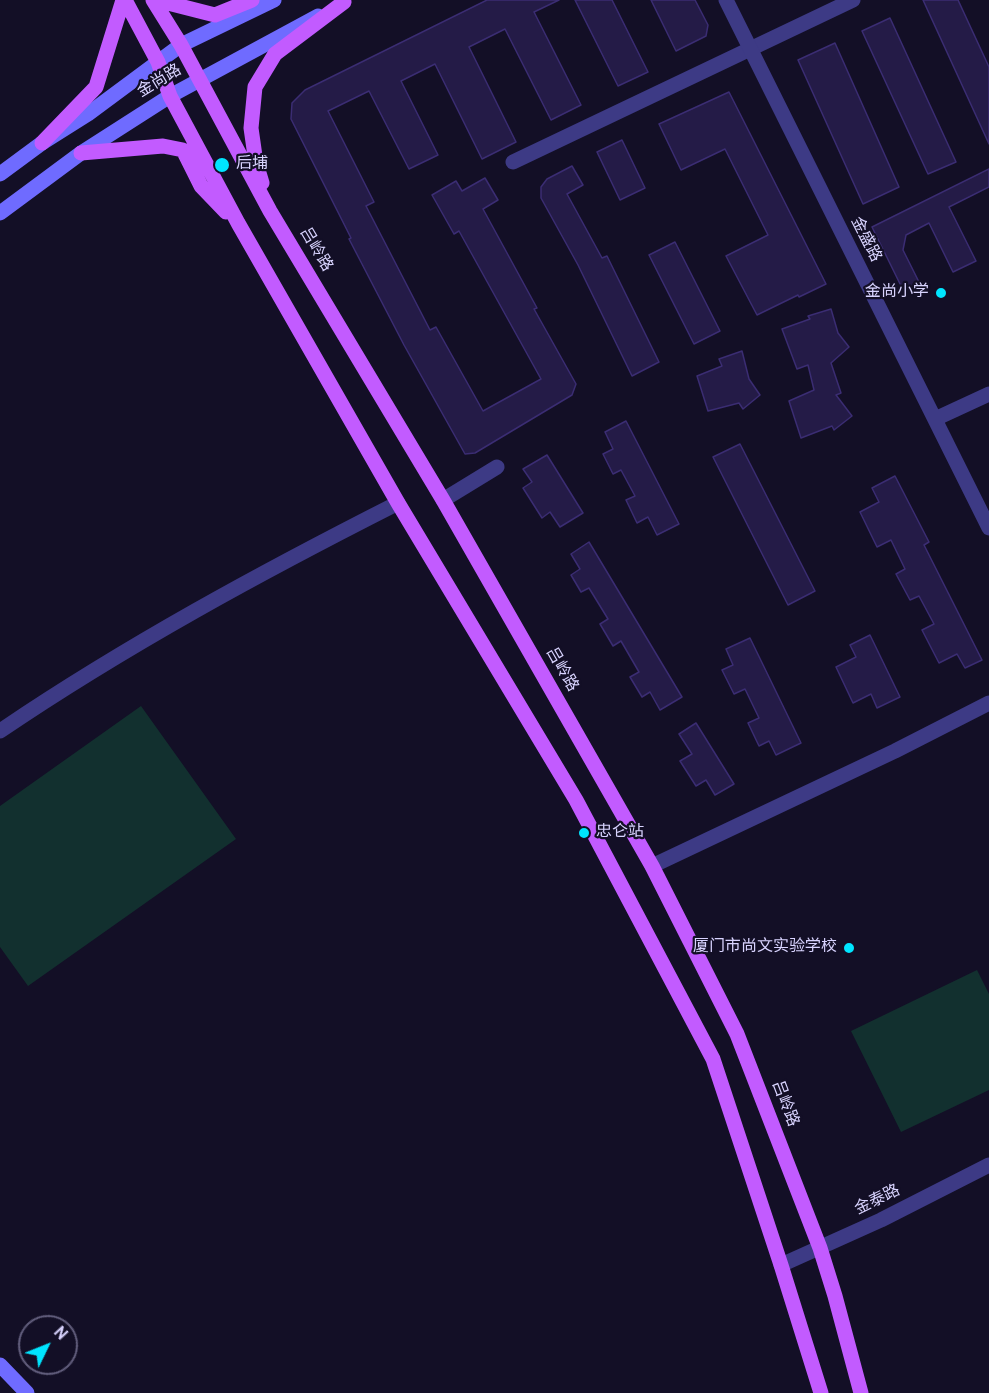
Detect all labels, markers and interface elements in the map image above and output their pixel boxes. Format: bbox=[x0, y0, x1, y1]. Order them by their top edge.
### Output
street label: 金尚路 bbox=[134, 61, 186, 103]
place label: 后埔 bbox=[236, 155, 268, 175]
marker: 后埔 bbox=[213, 156, 231, 174]
street label: 金盛路 bbox=[846, 214, 884, 266]
street label: 吕岭路 bbox=[294, 224, 336, 276]
place label: 金尚小学 bbox=[865, 283, 929, 303]
marker: 金尚小学 bbox=[934, 286, 948, 300]
street label: 吕岭路 bbox=[541, 644, 581, 696]
place label: 忠仑站 bbox=[596, 823, 644, 843]
marker: 忠仑站 bbox=[577, 826, 591, 840]
place label: 厦门市尚文实验学校 bbox=[693, 938, 837, 958]
marker: 厦门市尚文实验学校 bbox=[842, 941, 856, 955]
street label: 吕岭路 bbox=[766, 1078, 802, 1130]
street label: 金泰路 bbox=[852, 1182, 904, 1220]
north arrow bbox=[18, 1315, 78, 1375]
text: N bbox=[48, 1323, 71, 1345]

